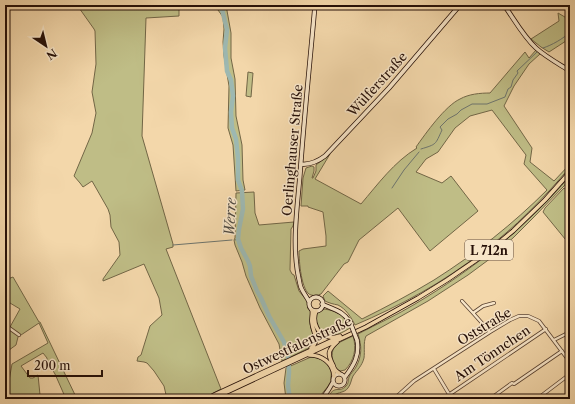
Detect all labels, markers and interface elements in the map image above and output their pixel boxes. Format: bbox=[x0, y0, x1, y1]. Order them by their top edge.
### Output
north arrow bbox=[26, 26, 66, 66]
text: N bbox=[43, 46, 60, 63]
street label: Wülferstraße bbox=[343, 48, 410, 120]
street label: Oerlinghauser Straße bbox=[278, 84, 306, 216]
water label: Werre bbox=[220, 196, 240, 237]
road number: L 712n bbox=[465, 240, 513, 260]
street label: Oststraße bbox=[454, 304, 514, 348]
street label: Ostwestfalenstraße bbox=[240, 313, 354, 377]
street label: Am Tönnchen bbox=[450, 322, 533, 385]
scale bar bbox=[28, 352, 102, 378]
text: 200 m bbox=[34, 358, 71, 373]

